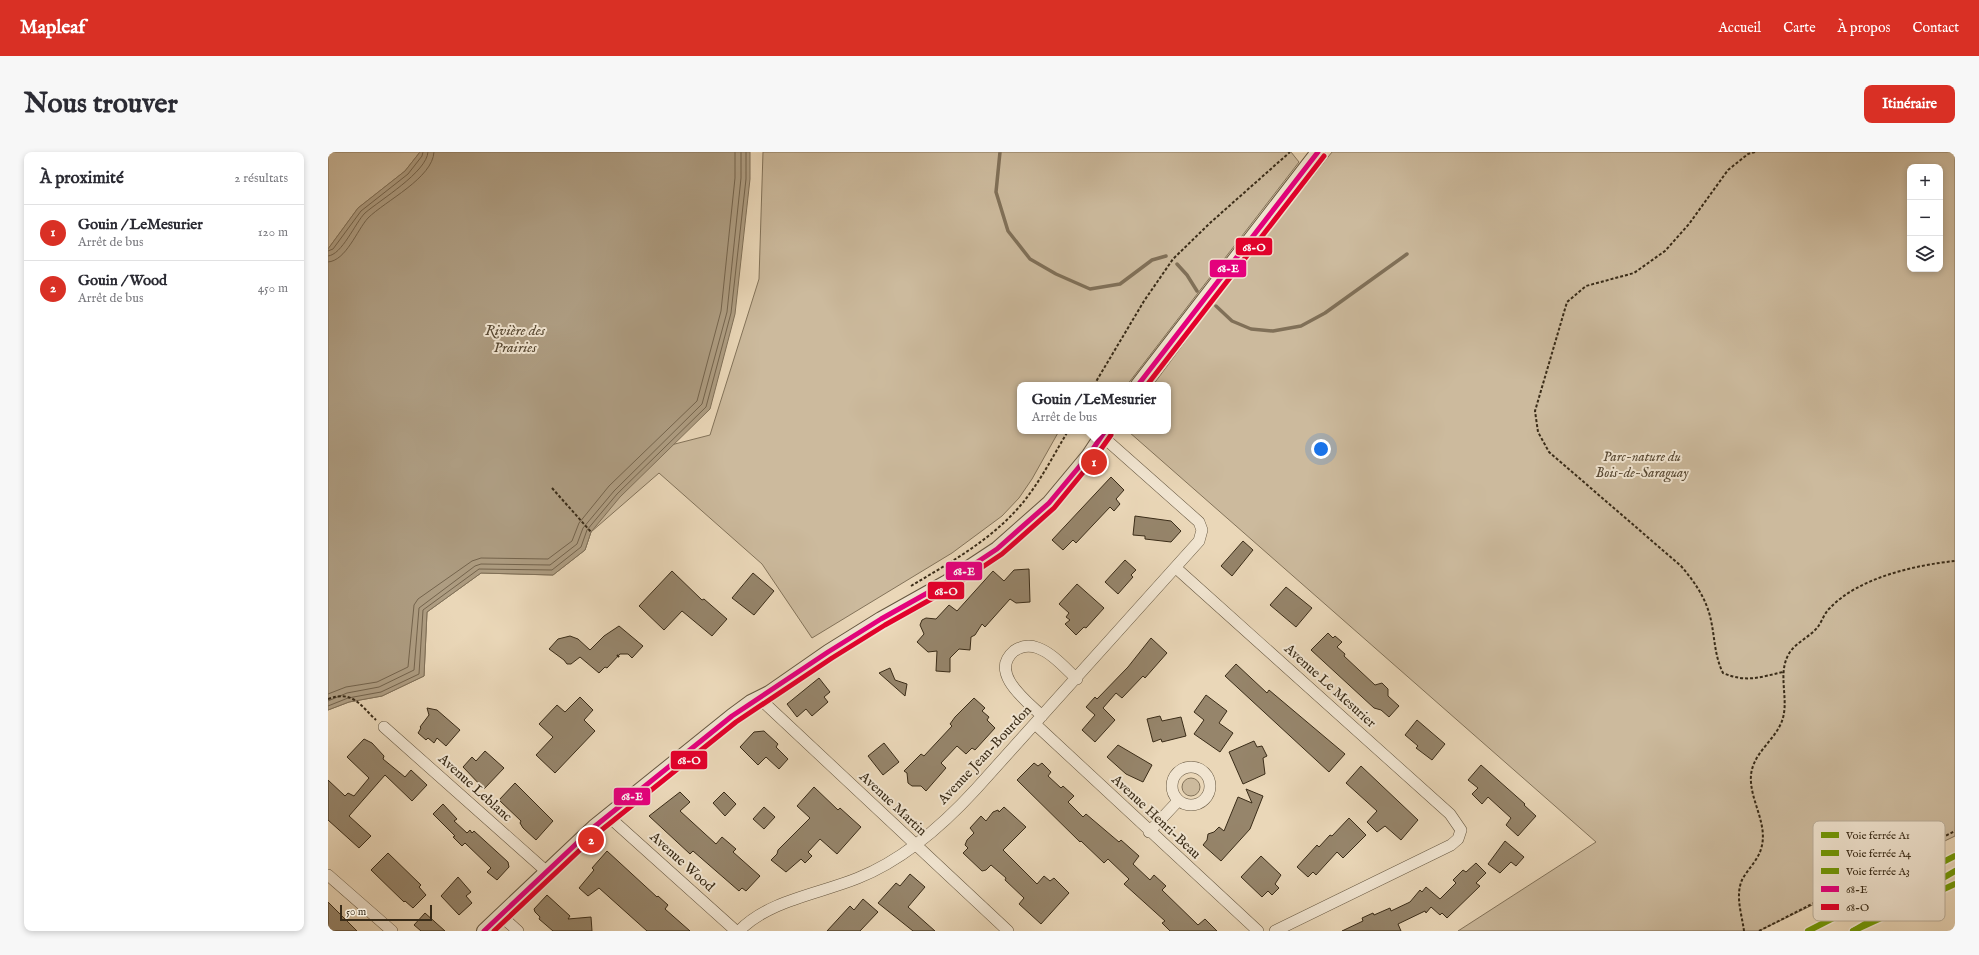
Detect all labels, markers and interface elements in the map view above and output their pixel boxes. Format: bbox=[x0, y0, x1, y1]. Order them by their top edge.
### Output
text: Mapleaf bbox=[20, 16, 85, 40]
text: Accueil bbox=[1718, 19, 1761, 37]
text: Carte bbox=[1783, 19, 1816, 37]
text: À propos bbox=[1838, 19, 1890, 37]
text: Contact bbox=[1912, 19, 1959, 37]
button: Itinéraire bbox=[1864, 85, 1955, 123]
text: Nous trouver bbox=[24, 87, 178, 122]
map controls bbox=[1907, 164, 1943, 272]
button: + bbox=[1907, 164, 1943, 200]
text: À proximité bbox=[40, 168, 124, 189]
text: 2 résultats bbox=[234, 170, 288, 187]
button: − bbox=[1907, 200, 1943, 236]
text: Gouin / LeMesurier bbox=[78, 215, 203, 234]
text: 1 bbox=[51, 224, 55, 241]
text: 120 m bbox=[258, 224, 288, 241]
text: Arrêt de bus bbox=[78, 234, 144, 251]
button: layers bbox=[1907, 236, 1943, 272]
line badge: 68-O bbox=[1235, 237, 1273, 256]
text: 68-O bbox=[1242, 241, 1266, 255]
line badge: 68-E bbox=[1209, 259, 1247, 278]
text: 68-E bbox=[1217, 262, 1239, 276]
text: Gouin / Wood bbox=[78, 271, 167, 290]
text: 2 bbox=[50, 280, 56, 297]
text: 450 m bbox=[258, 280, 288, 297]
text: Arrêt de bus bbox=[78, 290, 144, 307]
water label: Rivière des Prairies bbox=[485, 321, 546, 357]
popup bbox=[1017, 382, 1171, 434]
text: Gouin / LeMesurier bbox=[1032, 390, 1156, 409]
text: Arrêt de bus bbox=[1032, 409, 1097, 426]
your location bbox=[1311, 439, 1331, 459]
pin: 1 bbox=[1081, 447, 1107, 477]
park label: Parc-nature du Bois-de-Saraguay bbox=[1596, 448, 1689, 483]
line badge: 68-E bbox=[945, 561, 983, 581]
text: 68-E bbox=[953, 565, 975, 579]
line badge: 68-O bbox=[927, 581, 965, 600]
text: 68-O bbox=[934, 585, 958, 599]
street label: Avenue Le Mesurier bbox=[1280, 639, 1380, 732]
street label: Avenue Jean-Bourdon bbox=[934, 701, 1036, 809]
street label: Avenue Leblanc bbox=[434, 749, 516, 826]
line badge: 68-O bbox=[670, 750, 708, 770]
text: 68-O bbox=[677, 754, 701, 768]
street label: Avenue Martin bbox=[855, 767, 931, 840]
street label: Avenue Henri-Beau bbox=[1107, 770, 1205, 863]
line badge: 68-E bbox=[613, 787, 651, 806]
text: 68-E bbox=[621, 790, 643, 804]
legend bbox=[1813, 821, 1945, 921]
pin: 2 bbox=[578, 825, 604, 855]
street label: Avenue Wood bbox=[645, 828, 719, 896]
text: Voie ferrée A1 bbox=[1845, 829, 1910, 843]
text: Voie ferrée A4 bbox=[1845, 847, 1912, 861]
text: Voie ferrée A3 bbox=[1845, 865, 1910, 879]
text: 68-E bbox=[1846, 883, 1868, 897]
text: 68-O bbox=[1846, 901, 1869, 915]
scale bar bbox=[340, 903, 432, 922]
text: 50 m bbox=[346, 905, 366, 919]

